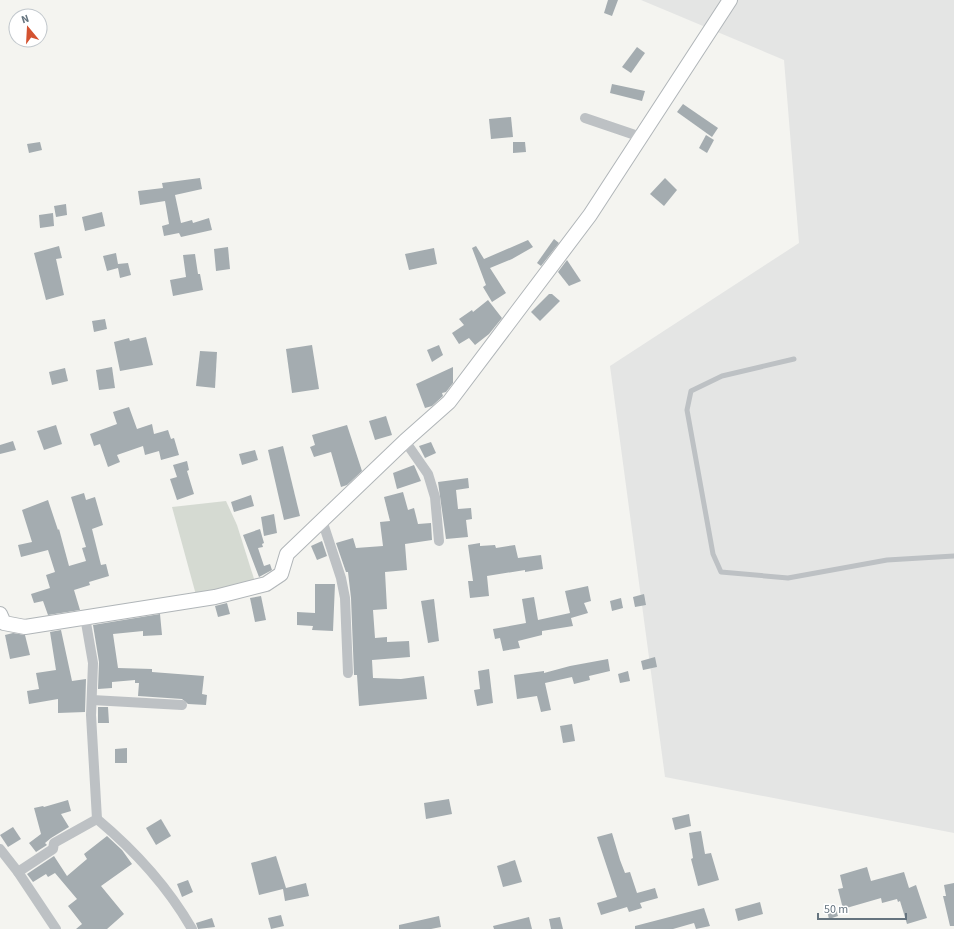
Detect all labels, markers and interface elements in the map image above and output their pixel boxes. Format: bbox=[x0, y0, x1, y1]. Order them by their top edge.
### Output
north arrow bbox=[8, 8, 48, 48]
text: N bbox=[19, 11, 31, 27]
scale bar bbox=[818, 895, 906, 921]
text: 50 m bbox=[824, 901, 848, 918]

